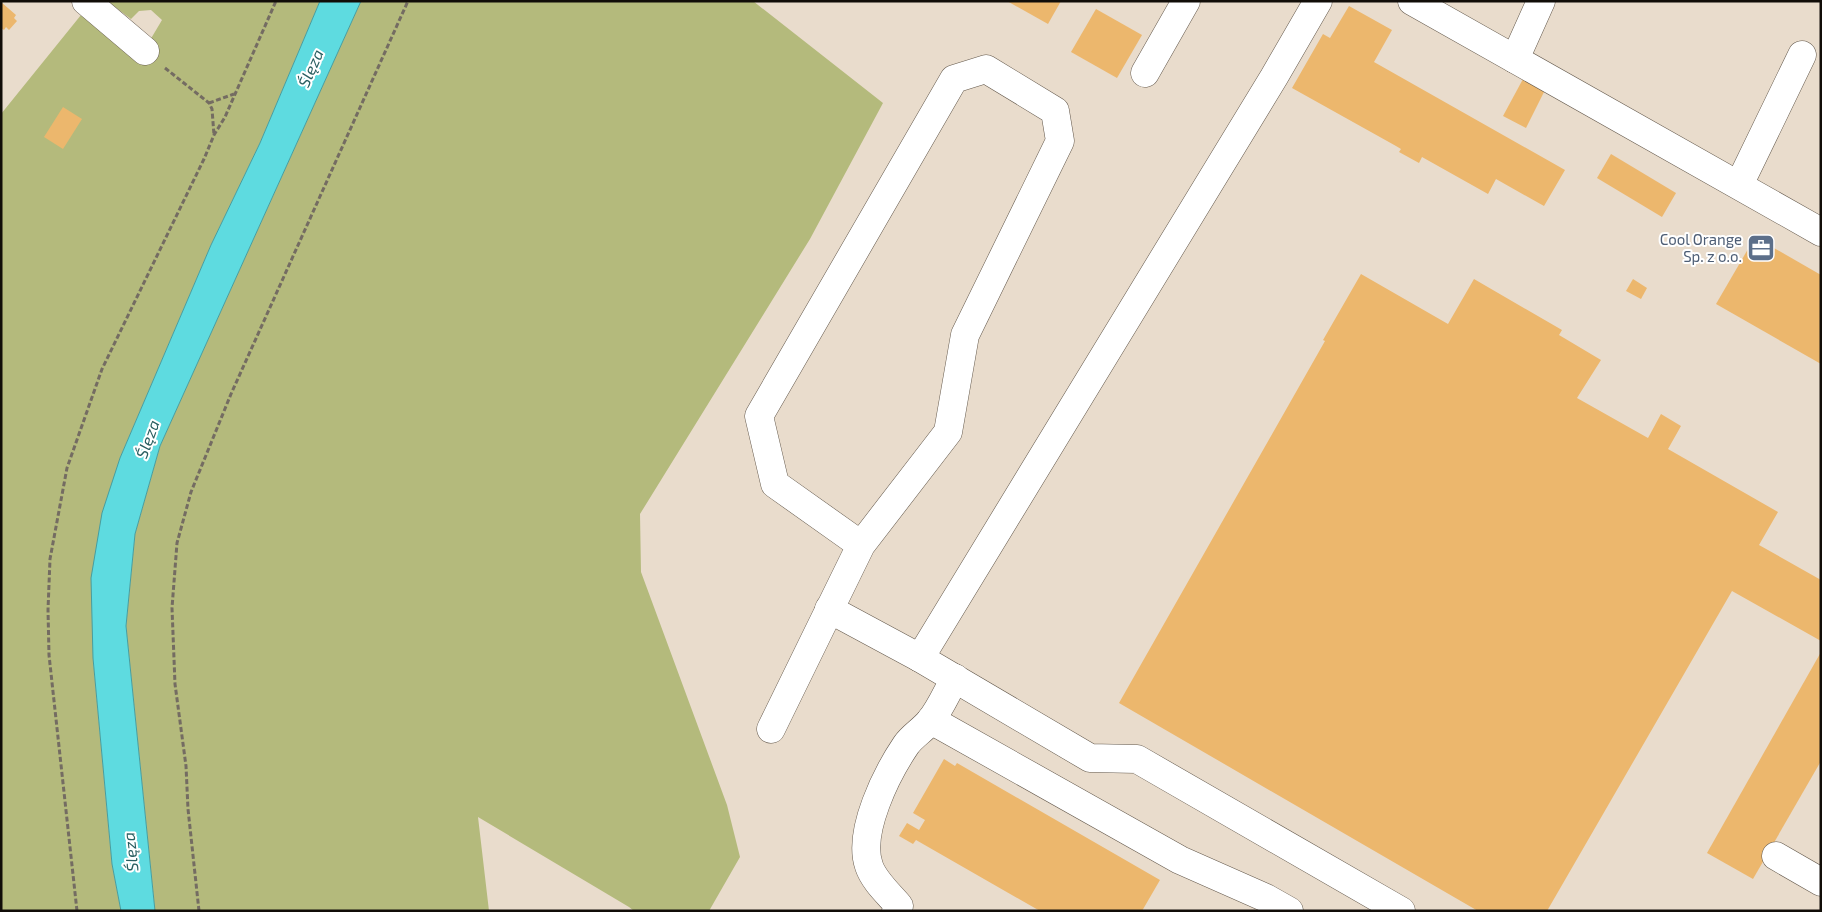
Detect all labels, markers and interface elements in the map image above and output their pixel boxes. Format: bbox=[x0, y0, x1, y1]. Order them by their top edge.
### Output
water label: Ślęza bbox=[293, 46, 327, 90]
place label: Cool Orange Sp. z o.o. bbox=[1660, 230, 1742, 265]
office icon: Cool Orange Sp. z o.o. bbox=[1746, 233, 1776, 263]
water label: Ślęza bbox=[131, 417, 163, 461]
water label: Ślęza bbox=[118, 831, 142, 873]

